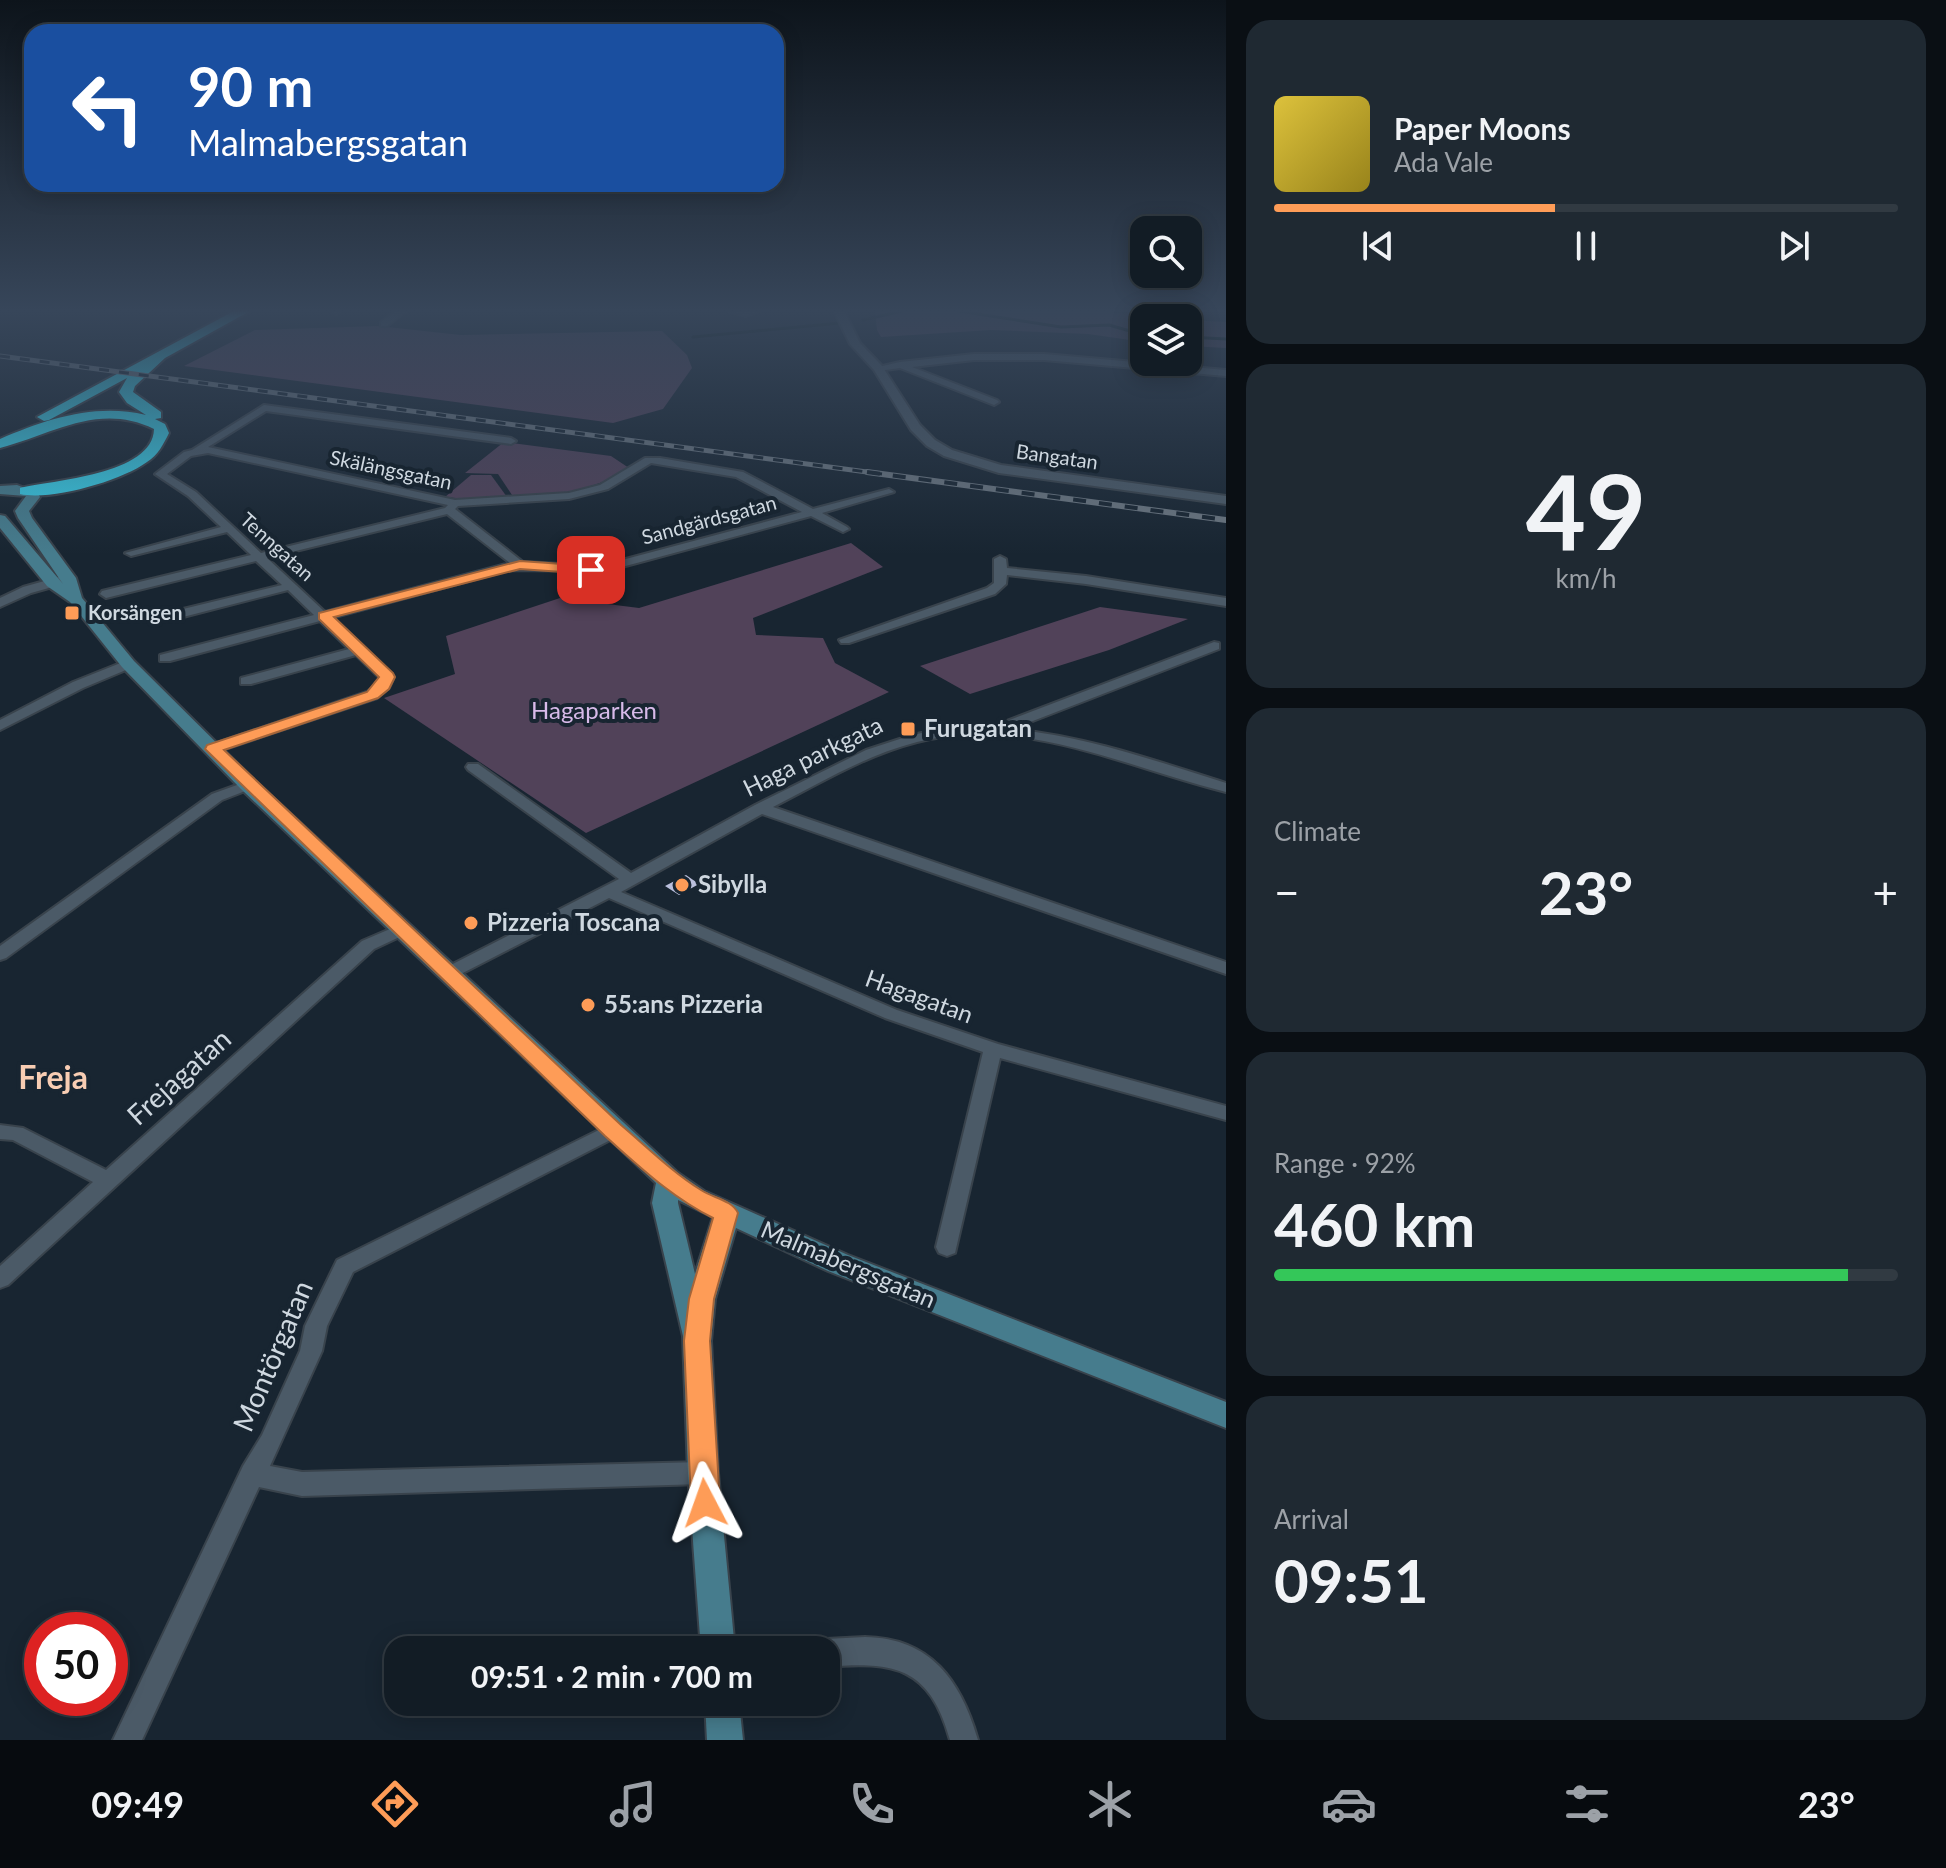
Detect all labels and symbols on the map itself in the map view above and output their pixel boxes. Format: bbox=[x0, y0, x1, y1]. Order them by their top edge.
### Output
street label: Bangatan bbox=[1015, 438, 1100, 474]
street label: Skälängsgatan bbox=[328, 444, 454, 494]
street label: Sandgärdsgatan bbox=[639, 490, 779, 549]
street label: Tenngatan bbox=[236, 507, 319, 586]
pin bbox=[557, 536, 625, 604]
place label: Korsängen bbox=[88, 600, 182, 624]
marker: Korsängen bbox=[63, 604, 81, 622]
park label: Hagaparken bbox=[531, 695, 657, 724]
street label: Haga parkgata bbox=[738, 709, 887, 802]
place label: Furugatan bbox=[924, 713, 1032, 742]
marker: Furugatan bbox=[899, 720, 917, 738]
place label: Sibylla bbox=[698, 869, 767, 898]
marker: Sibylla bbox=[673, 876, 691, 894]
place label: Pizzeria Toscana bbox=[487, 907, 660, 936]
marker: Pizzeria Toscana bbox=[462, 914, 480, 932]
street label: Hagagatan bbox=[862, 963, 977, 1028]
place label: 55:ans Pizzeria bbox=[604, 989, 763, 1018]
marker: 55:ans Pizzeria bbox=[579, 996, 597, 1014]
street label: Frejagatan bbox=[120, 1021, 237, 1132]
district label: Freja bbox=[18, 1057, 88, 1096]
street label: Malmabergsgatan bbox=[757, 1214, 940, 1313]
street label: Montörgatan bbox=[225, 1275, 319, 1436]
position arrow bbox=[663, 1461, 747, 1545]
speed limit sign: 50 bbox=[24, 1612, 128, 1716]

